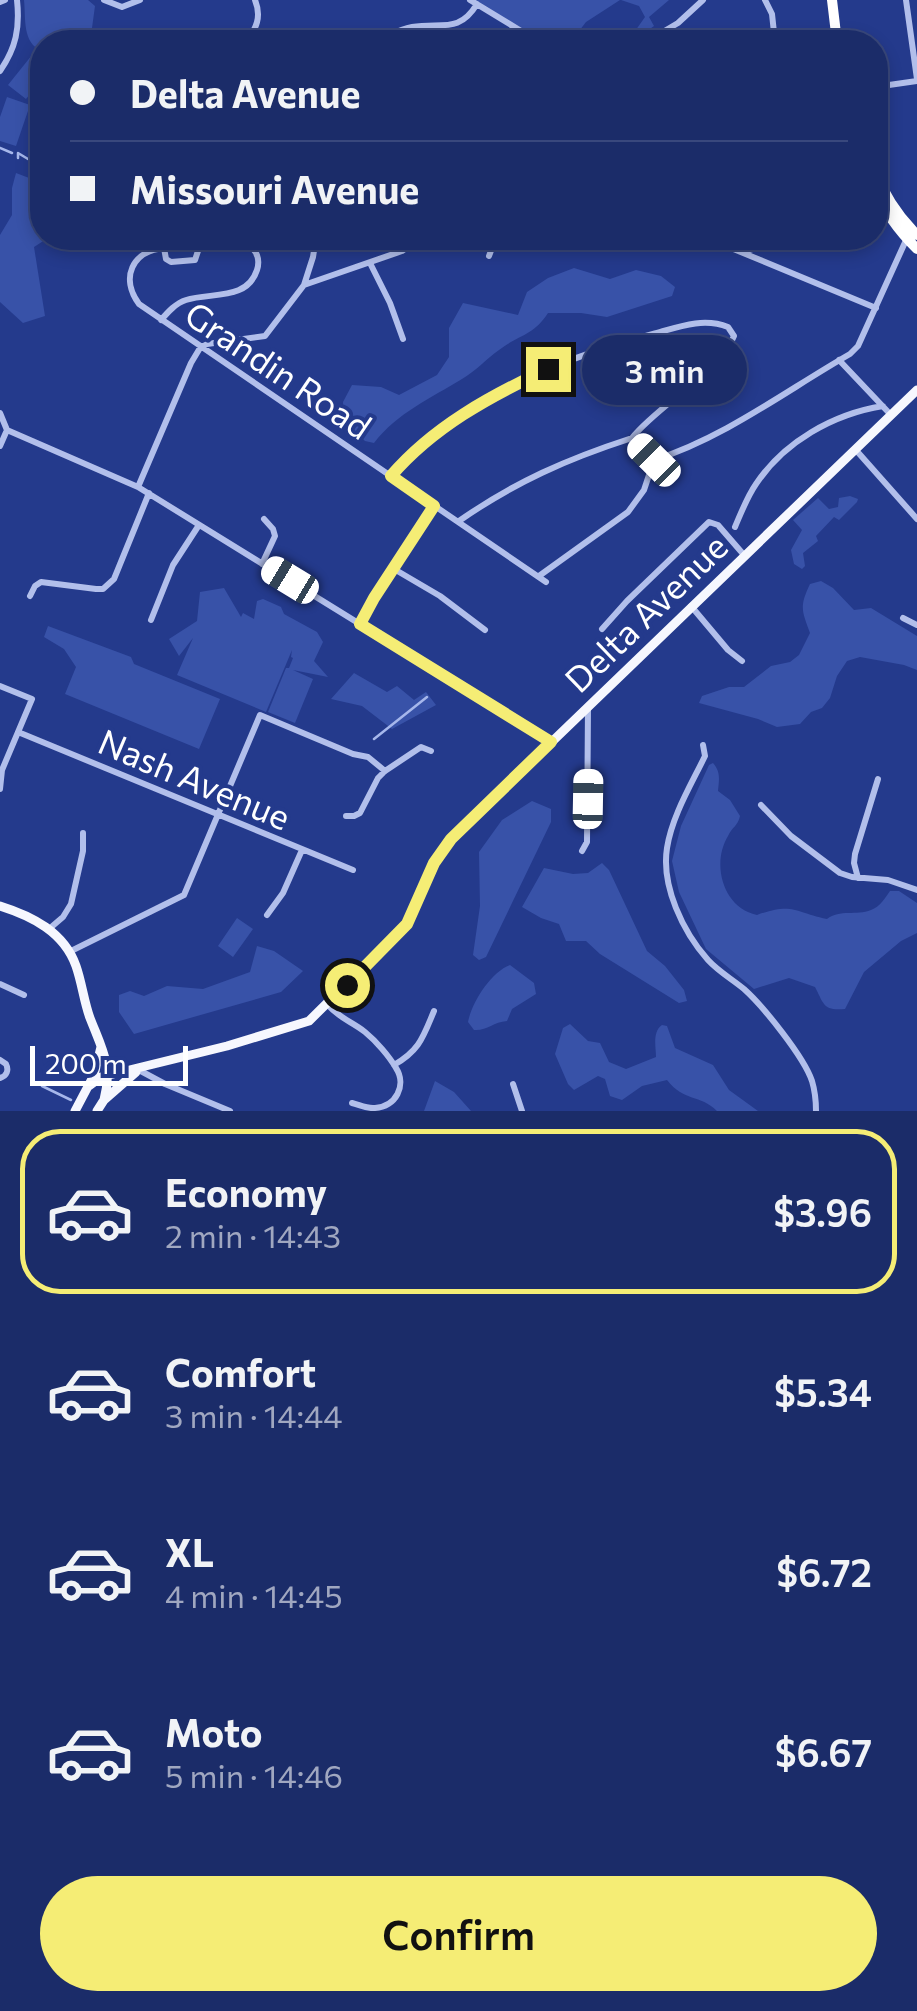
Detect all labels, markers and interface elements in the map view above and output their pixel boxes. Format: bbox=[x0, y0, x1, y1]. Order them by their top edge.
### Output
text: Delta Avenue bbox=[130, 69, 361, 116]
text: Missouri Avenue bbox=[130, 165, 419, 212]
street label: Grandin Road bbox=[178, 291, 380, 447]
callout: 3 min bbox=[583, 334, 748, 404]
route end bbox=[526, 347, 571, 392]
text: 3 min bbox=[625, 350, 704, 390]
car bbox=[622, 428, 686, 492]
street label: Delta Avenue bbox=[555, 524, 735, 700]
car bbox=[257, 552, 323, 608]
street label: Nash Avenue bbox=[93, 718, 297, 838]
car bbox=[572, 769, 604, 829]
route start bbox=[325, 963, 370, 1008]
scale bar bbox=[30, 1041, 188, 1086]
text: 200 m bbox=[45, 1046, 127, 1080]
icon: car bbox=[45, 1167, 135, 1257]
text: Economy bbox=[165, 1168, 327, 1215]
text: $3.96 bbox=[773, 1188, 872, 1235]
text: 2 min · 14:43 bbox=[165, 1215, 341, 1255]
icon: car bbox=[45, 1347, 135, 1437]
text: Comfort bbox=[165, 1348, 316, 1395]
text: $5.34 bbox=[774, 1368, 872, 1415]
text: 3 min · 14:44 bbox=[165, 1395, 343, 1435]
icon: car bbox=[45, 1527, 135, 1617]
text: XL bbox=[165, 1528, 214, 1575]
text: $6.72 bbox=[776, 1548, 872, 1595]
text: 4 min · 14:45 bbox=[165, 1575, 343, 1615]
icon: car bbox=[45, 1707, 135, 1797]
text: Moto bbox=[165, 1708, 263, 1755]
text: $6.67 bbox=[775, 1728, 872, 1775]
text: 5 min · 14:46 bbox=[165, 1755, 343, 1795]
button: Confirm bbox=[40, 1876, 877, 1991]

